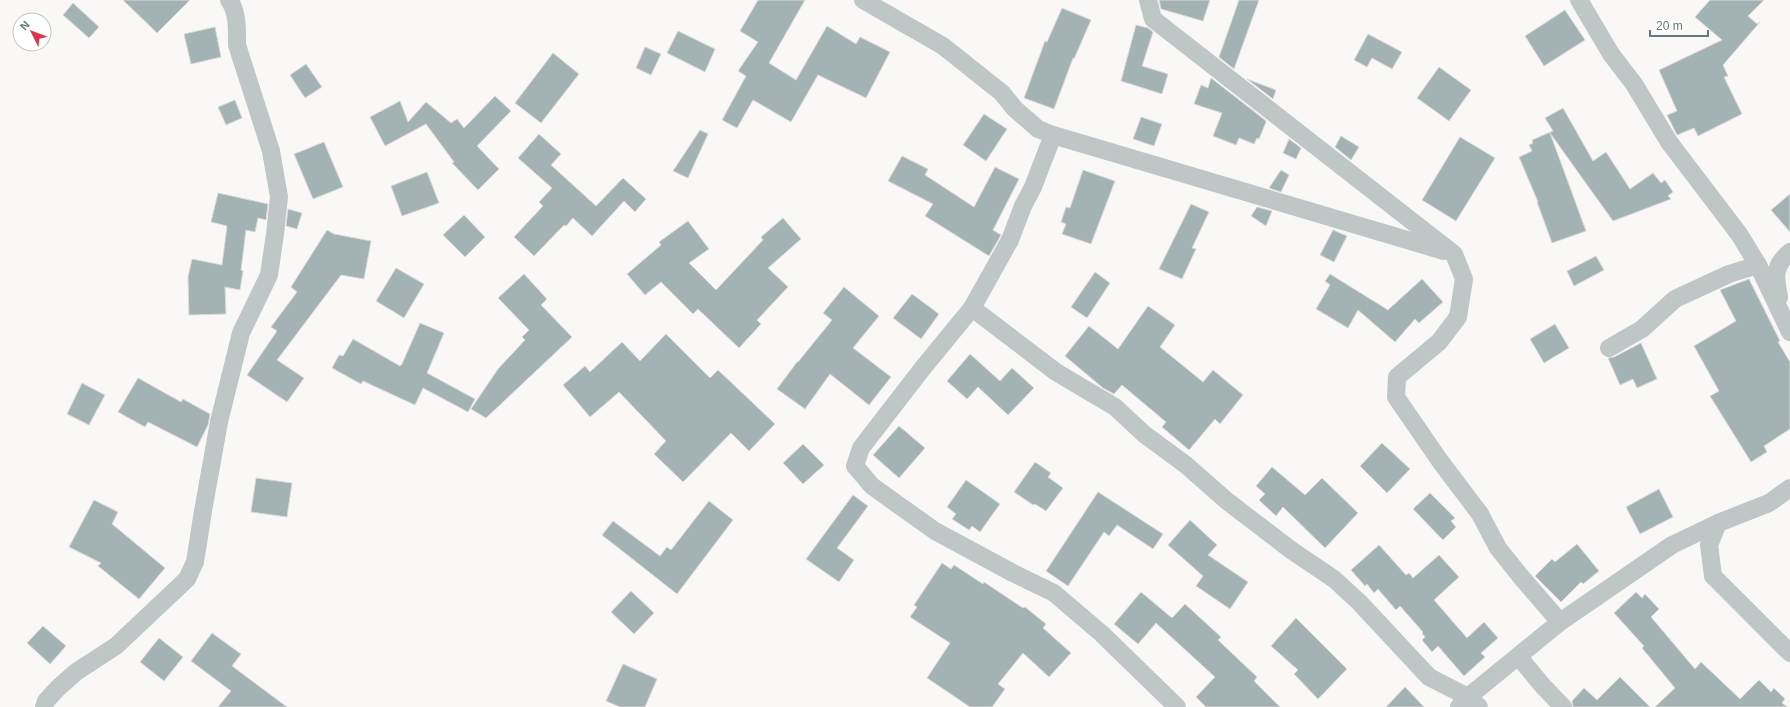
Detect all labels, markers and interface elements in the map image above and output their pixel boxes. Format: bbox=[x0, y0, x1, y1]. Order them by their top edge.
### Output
north arrow bbox=[12, 12, 52, 52]
scale bar bbox=[1650, 12, 1708, 38]
text: N bbox=[17, 18, 32, 32]
text: 20 m bbox=[1656, 19, 1683, 33]

